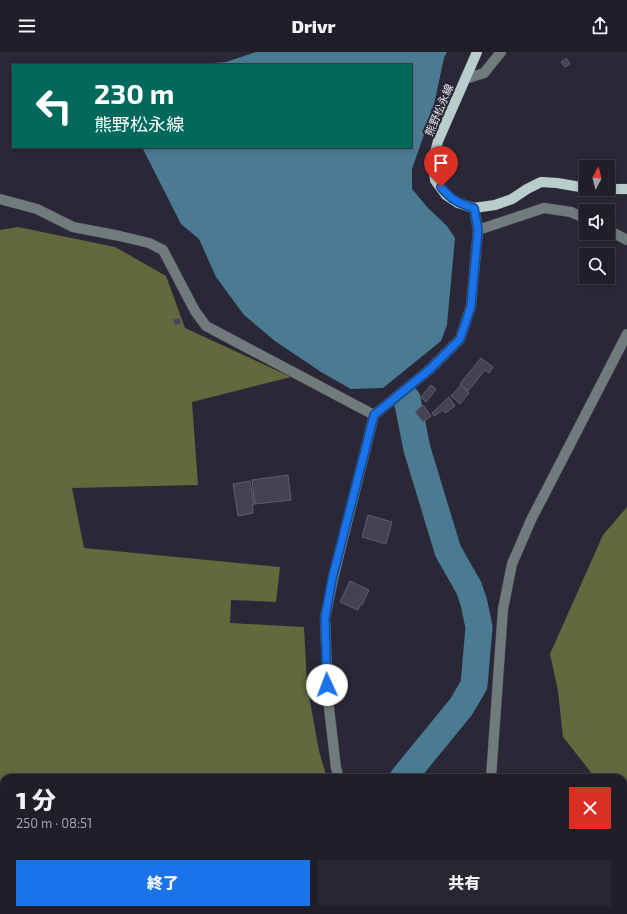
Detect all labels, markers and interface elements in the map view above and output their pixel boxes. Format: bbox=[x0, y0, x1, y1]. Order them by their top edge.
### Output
icon: menu bbox=[16, 15, 38, 37]
text: Drivr bbox=[291, 15, 336, 37]
icon: share bbox=[589, 15, 611, 37]
text: 230 m bbox=[94, 76, 175, 110]
icon: left bbox=[28, 80, 80, 132]
street label: 熊野松永線 bbox=[422, 82, 455, 138]
text: 熊野松永線 bbox=[94, 113, 184, 135]
pin bbox=[424, 146, 458, 187]
icon: arrive bbox=[430, 152, 452, 174]
north arrow bbox=[579, 160, 615, 196]
map controls bbox=[579, 160, 615, 284]
button: sound bbox=[579, 204, 615, 240]
button: search bbox=[579, 248, 615, 284]
position arrow bbox=[306, 664, 348, 706]
text: 1 分 bbox=[16, 785, 56, 814]
button: close bbox=[569, 787, 611, 829]
text: 250 m · 08:51 bbox=[16, 815, 92, 831]
button: 終了 bbox=[16, 860, 310, 906]
button: 共有 bbox=[318, 860, 611, 906]

